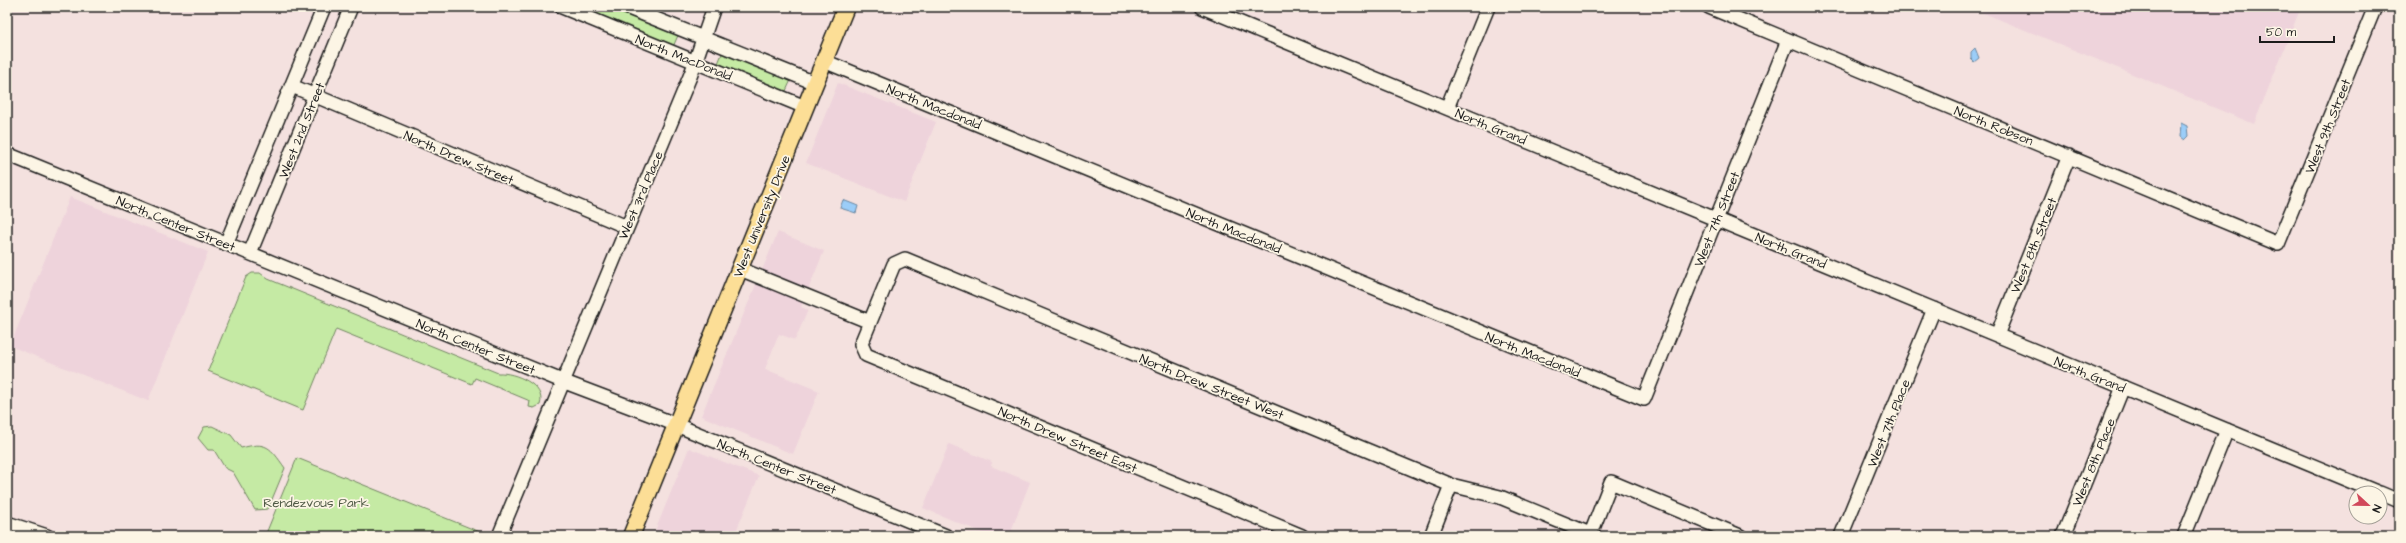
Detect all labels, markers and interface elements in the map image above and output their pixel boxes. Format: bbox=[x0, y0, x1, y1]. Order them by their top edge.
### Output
scale bar bbox=[2260, 18, 2334, 44]
text: 50 m bbox=[2266, 24, 2297, 41]
street label: North MacDonald bbox=[633, 30, 735, 86]
street label: West 9th Street bbox=[2301, 76, 2355, 176]
street label: West 2nd Street bbox=[274, 79, 330, 181]
street label: North Macdonald bbox=[883, 80, 984, 134]
street label: North Robson bbox=[1951, 102, 2036, 150]
street label: North Grand bbox=[1452, 104, 1529, 150]
street label: North Drew Street bbox=[401, 127, 517, 190]
street label: West 3rd Place bbox=[614, 149, 668, 242]
street label: West University Drive bbox=[729, 153, 796, 281]
street label: West 7th Street bbox=[1690, 168, 1745, 270]
street label: North Center Street bbox=[113, 192, 239, 256]
street label: West 8th Street bbox=[2007, 194, 2062, 296]
street label: North Macdonald bbox=[1183, 204, 1284, 258]
street label: North Grand bbox=[1752, 228, 1829, 274]
street label: North Center Street bbox=[413, 315, 539, 379]
street label: North Macdonald bbox=[1482, 328, 1583, 382]
street label: North Drew Street West bbox=[1137, 350, 1287, 424]
street label: North Grand bbox=[2051, 352, 2128, 398]
street label: West 7th Place bbox=[1863, 377, 1915, 470]
street label: North Drew Street East bbox=[995, 402, 1141, 478]
street label: West 8th Place bbox=[2068, 416, 2120, 509]
street label: North Center Street bbox=[714, 435, 840, 499]
north arrow bbox=[2348, 485, 2388, 525]
park label: Rendezvous Park bbox=[263, 494, 369, 512]
text: N bbox=[2369, 503, 2385, 515]

